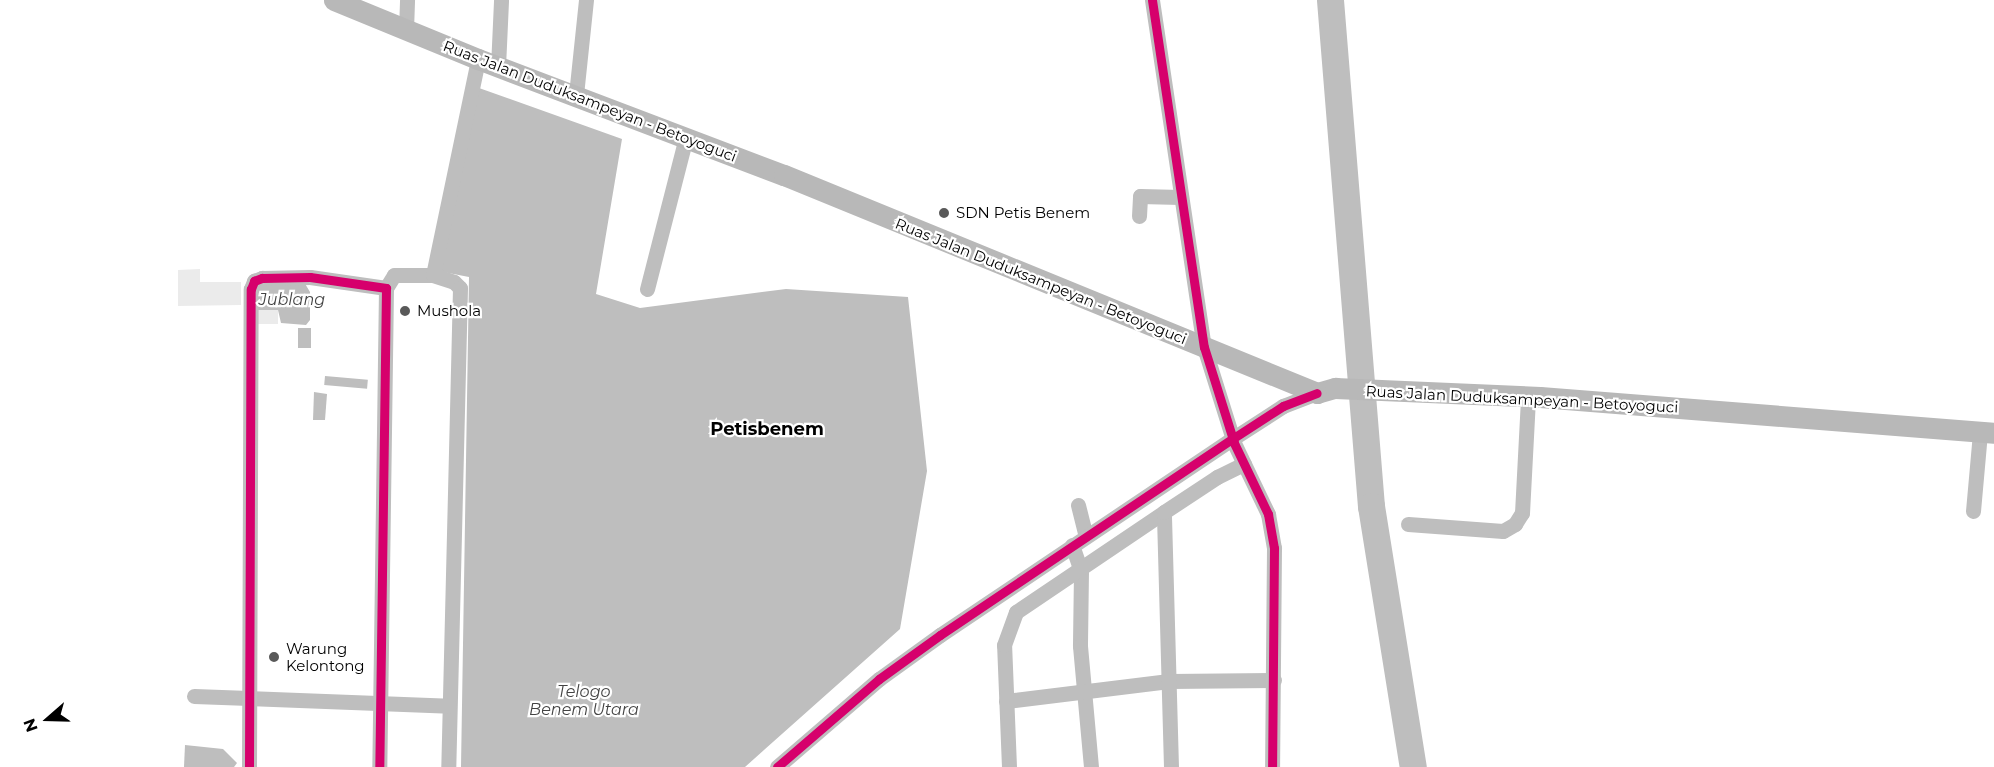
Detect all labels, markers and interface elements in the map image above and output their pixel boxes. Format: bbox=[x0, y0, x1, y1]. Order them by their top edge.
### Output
street label: Ruas Jalan Duduksampeyan - Betoyoguci bbox=[441, 37, 739, 165]
place label: SDN Petis Benem bbox=[956, 204, 1090, 222]
marker: SDN Petis Benem bbox=[937, 206, 951, 220]
street label: Ruas Jalan Duduksampeyan - Betoyoguci bbox=[893, 214, 1189, 348]
water label: Jublang bbox=[259, 290, 325, 310]
place label: Mushola bbox=[417, 302, 481, 320]
marker: Mushola bbox=[398, 304, 412, 318]
street label: Ruas Jalan Duduksampeyan - Betoyoguci bbox=[1365, 382, 1679, 416]
district label: Petisbenem bbox=[710, 418, 824, 440]
place label: Warung Kelontong bbox=[286, 639, 365, 674]
marker: Warung Kelontong bbox=[267, 650, 281, 664]
water label: Telogo Benem Utara bbox=[529, 682, 639, 720]
north arrow bbox=[18, 689, 78, 749]
text: N bbox=[19, 716, 42, 735]

